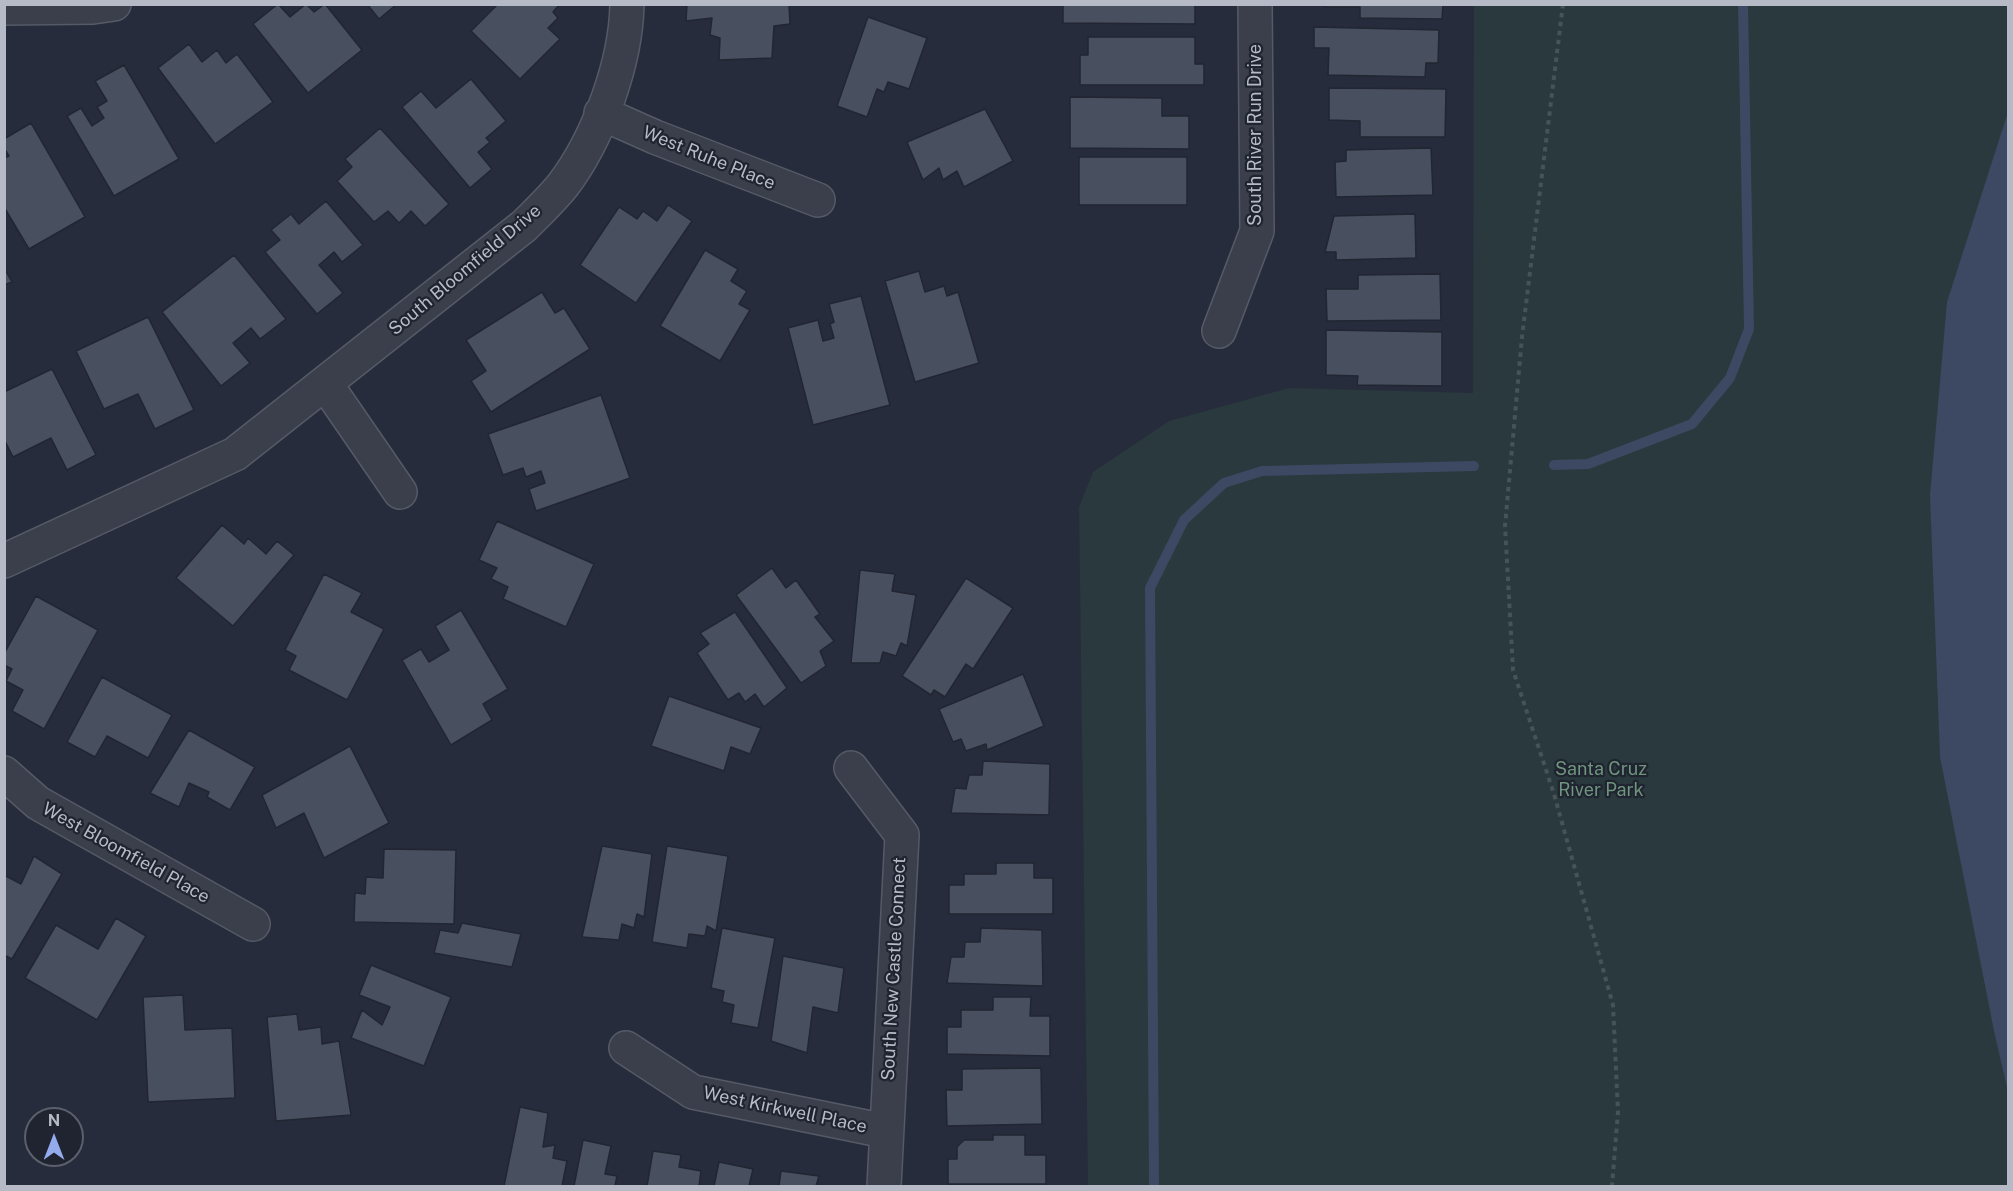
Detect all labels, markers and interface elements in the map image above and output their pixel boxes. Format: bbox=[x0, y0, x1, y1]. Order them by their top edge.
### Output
street label: South River Run Drive bbox=[1244, 44, 1266, 226]
street label: West Ruhe Place bbox=[640, 122, 778, 194]
street label: South Bloomfield Drive bbox=[385, 200, 545, 340]
park label: Santa Cruz River Park bbox=[1555, 758, 1647, 800]
street label: West Bloomfield Place bbox=[39, 798, 213, 908]
street label: South New Castle Connect bbox=[877, 857, 911, 1081]
street label: West Kirkwell Place bbox=[701, 1082, 869, 1138]
north arrow bbox=[24, 1107, 84, 1167]
text: N bbox=[48, 1111, 60, 1130]

